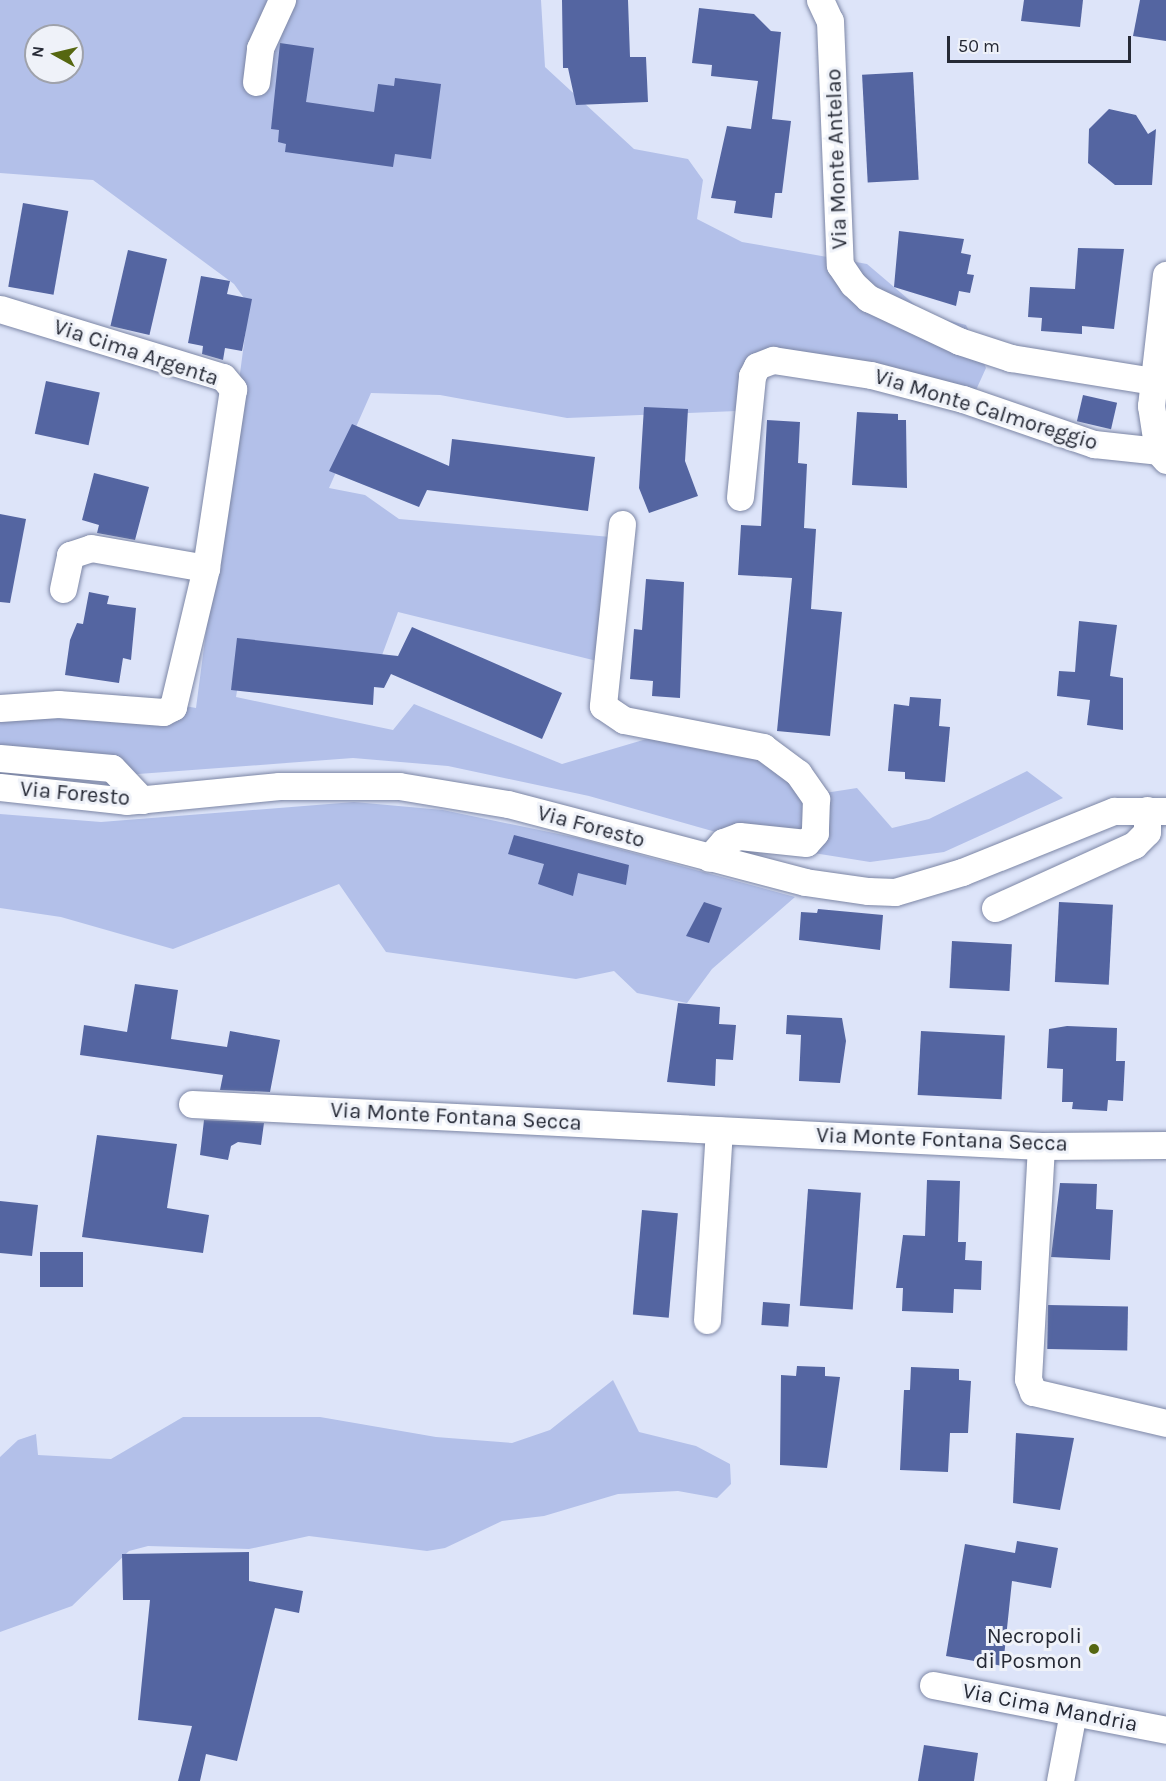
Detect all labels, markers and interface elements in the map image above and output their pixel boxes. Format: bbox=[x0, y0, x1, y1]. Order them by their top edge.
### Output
north arrow bbox=[24, 24, 84, 84]
scale bar bbox=[950, 24, 1134, 62]
text: 50 m bbox=[958, 35, 1000, 57]
text: N bbox=[27, 45, 48, 59]
street label: Via Monte Antelao bbox=[821, 68, 853, 250]
street label: Via Cima Argenta bbox=[50, 314, 222, 392]
street label: Via Monte Calmoreggio bbox=[871, 363, 1101, 457]
street label: Via Foresto bbox=[19, 776, 131, 812]
street label: Via Foresto bbox=[534, 800, 648, 854]
street label: Via Monte Fontana Secca bbox=[330, 1097, 582, 1137]
street label: Via Monte Fontana Secca bbox=[816, 1122, 1068, 1158]
place label: Necropoli di Posmon bbox=[976, 1623, 1082, 1675]
marker: Necropoli di Posmon bbox=[1087, 1642, 1101, 1656]
street label: Via Cima Mandria bbox=[960, 1678, 1140, 1738]

